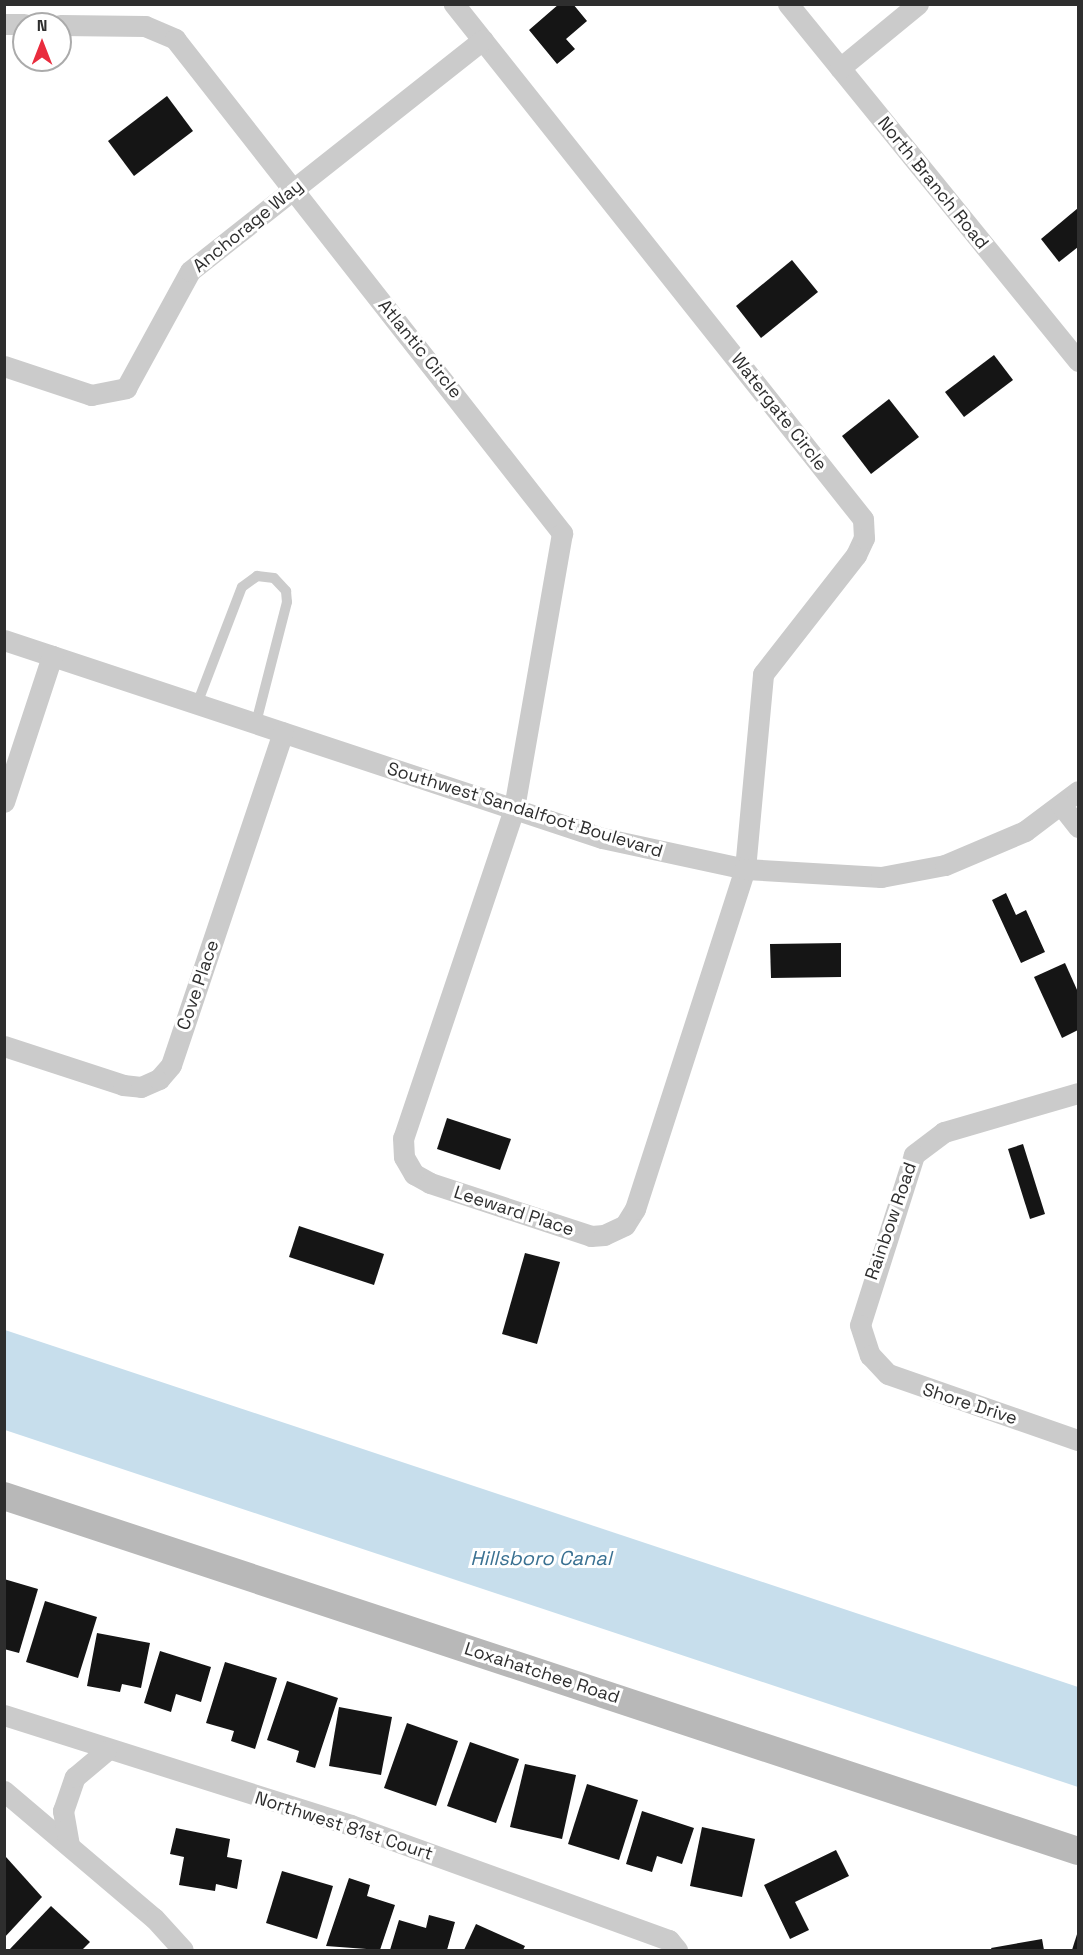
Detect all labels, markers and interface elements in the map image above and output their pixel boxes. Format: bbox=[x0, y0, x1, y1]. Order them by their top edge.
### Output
north arrow bbox=[12, 12, 72, 72]
text: N bbox=[37, 15, 47, 36]
street label: North Branch Road bbox=[873, 112, 993, 254]
street label: Anchorage Way bbox=[189, 175, 307, 277]
street label: Atlantic Circle bbox=[373, 295, 467, 403]
street label: Watergate Circle bbox=[726, 349, 832, 475]
street label: Southwest Sandalfoot Boulevard bbox=[385, 758, 665, 862]
street label: Cove Place bbox=[173, 937, 223, 1033]
street label: Rainbow Road bbox=[861, 1159, 921, 1283]
street label: Leeward Place bbox=[451, 1181, 577, 1241]
street label: Shore Drive bbox=[920, 1379, 1020, 1429]
water label: Hillsboro Canal bbox=[470, 1546, 612, 1570]
street label: Loxahatchee Road bbox=[462, 1638, 622, 1708]
street label: Northwest 81st Court bbox=[252, 1787, 436, 1865]

